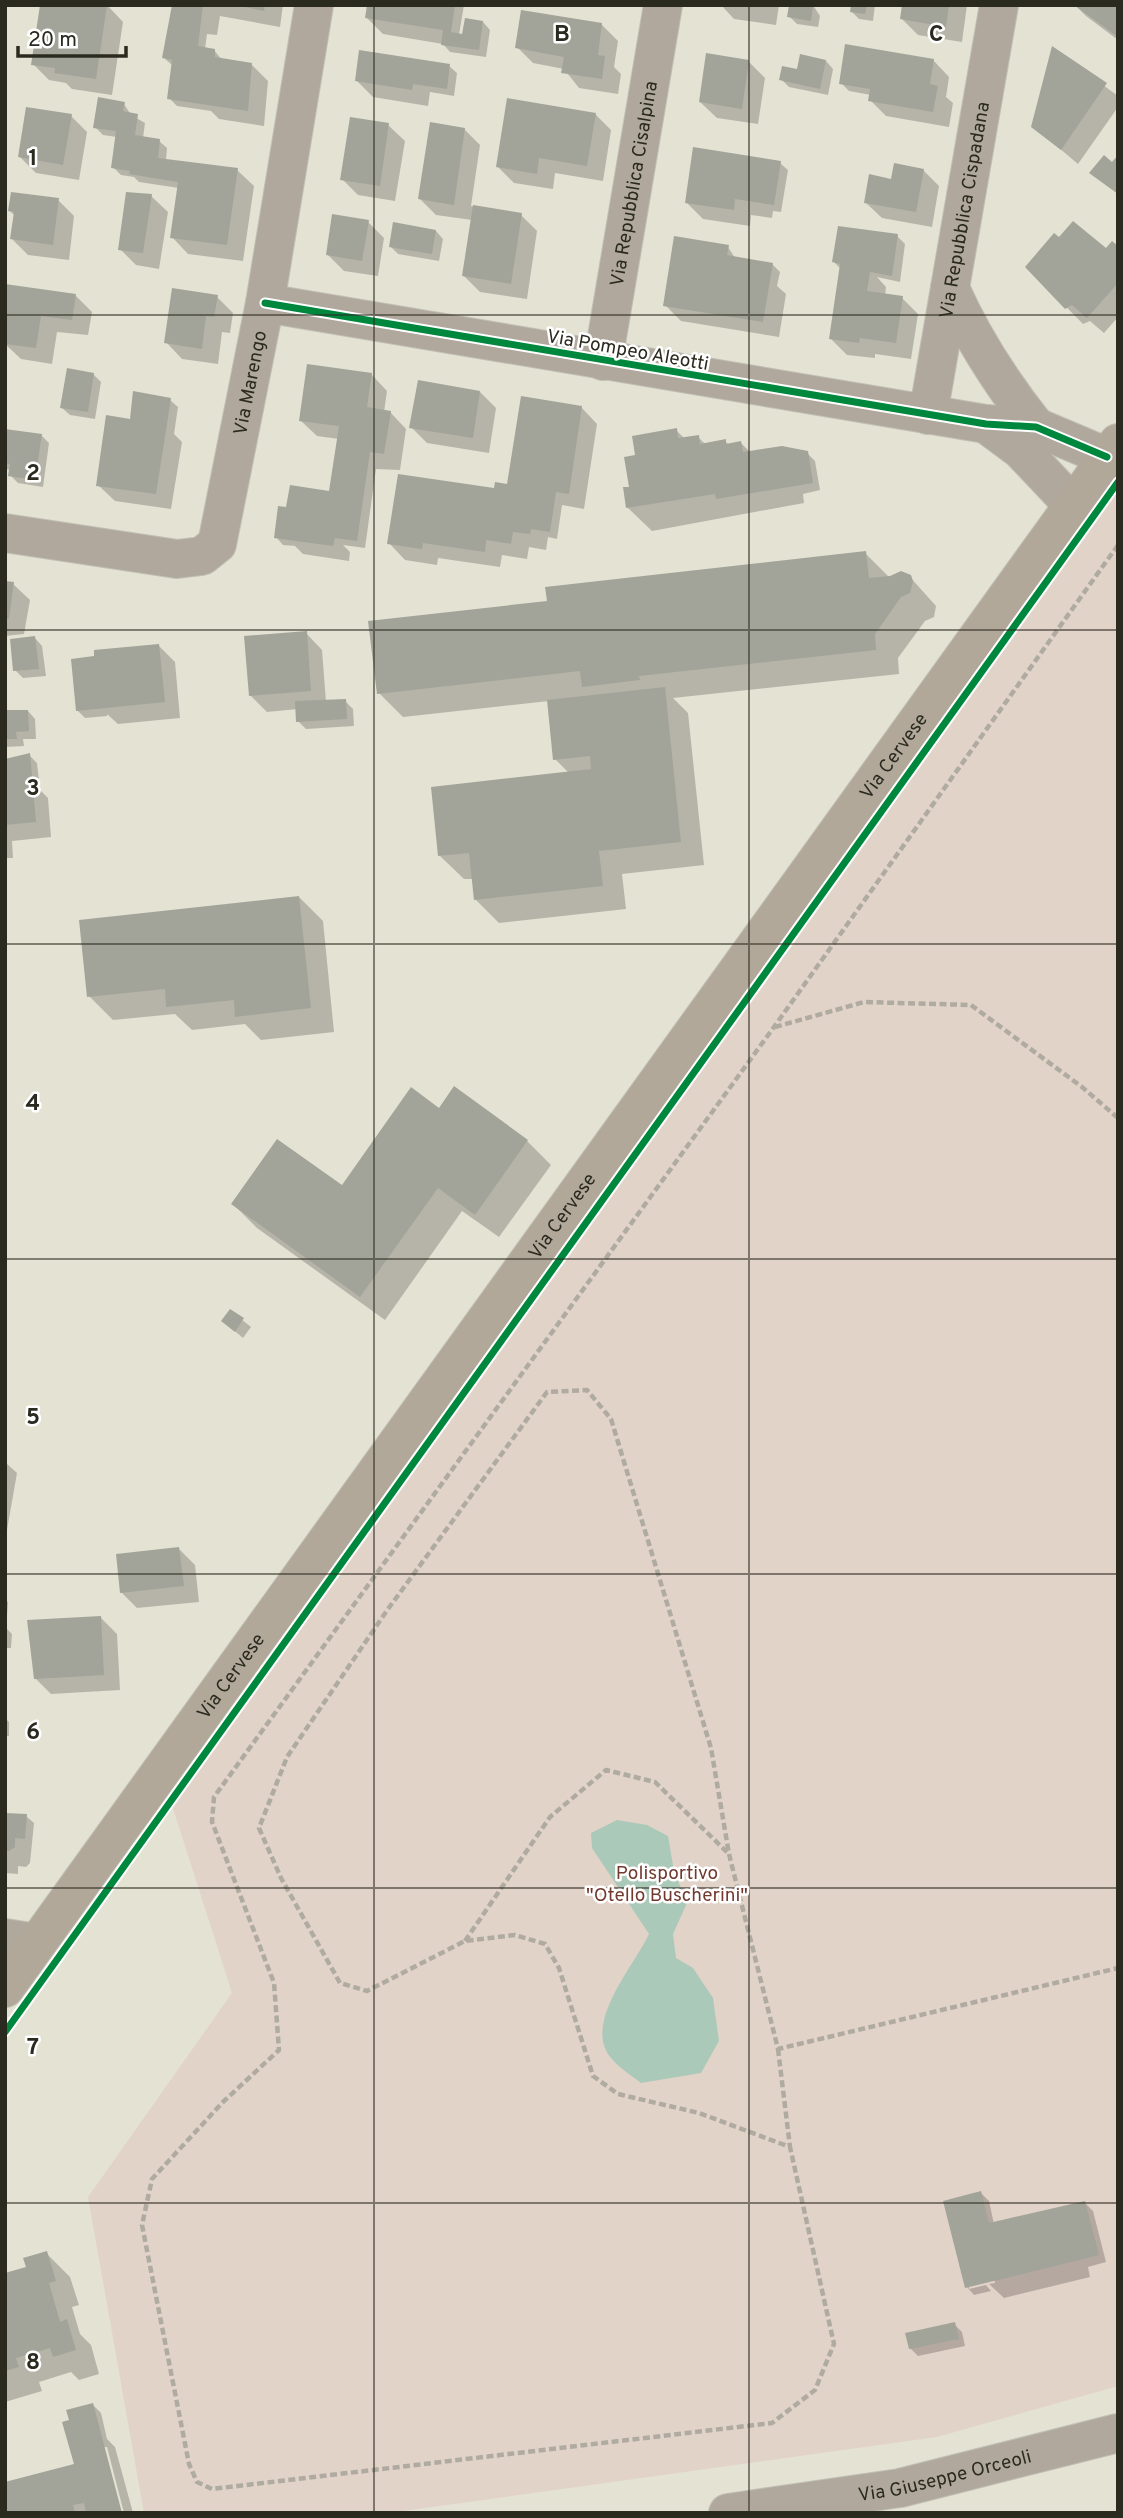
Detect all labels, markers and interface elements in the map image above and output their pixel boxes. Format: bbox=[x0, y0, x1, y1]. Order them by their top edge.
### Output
scale bar bbox=[18, 14, 126, 58]
text: B bbox=[554, 21, 570, 50]
text: C bbox=[929, 21, 943, 50]
text: 20 m bbox=[28, 27, 77, 54]
street label: Via Repubblica Cisalpina bbox=[606, 79, 664, 288]
street label: Via Repubblica Cispadana bbox=[935, 100, 996, 321]
text: 1 bbox=[28, 145, 38, 174]
street label: Via Pompeo Aleotti bbox=[545, 325, 710, 377]
street label: Via Marengo bbox=[229, 328, 273, 437]
text: 2 bbox=[26, 460, 40, 489]
street label: Via Cervese bbox=[855, 709, 934, 805]
text: 3 bbox=[26, 775, 40, 804]
text: 4 bbox=[26, 1090, 40, 1119]
street label: Via Cervese bbox=[524, 1169, 602, 1265]
text: 5 bbox=[26, 1404, 40, 1433]
street label: Via Cervese bbox=[192, 1629, 271, 1725]
text: 6 bbox=[26, 1719, 40, 1748]
park label: Polisportivo "Otello Buscherini" bbox=[586, 1862, 748, 1908]
text: 7 bbox=[27, 2034, 39, 2063]
text: 8 bbox=[26, 2349, 40, 2378]
street label: Via Giuseppe Orceoli bbox=[857, 2445, 1034, 2508]

